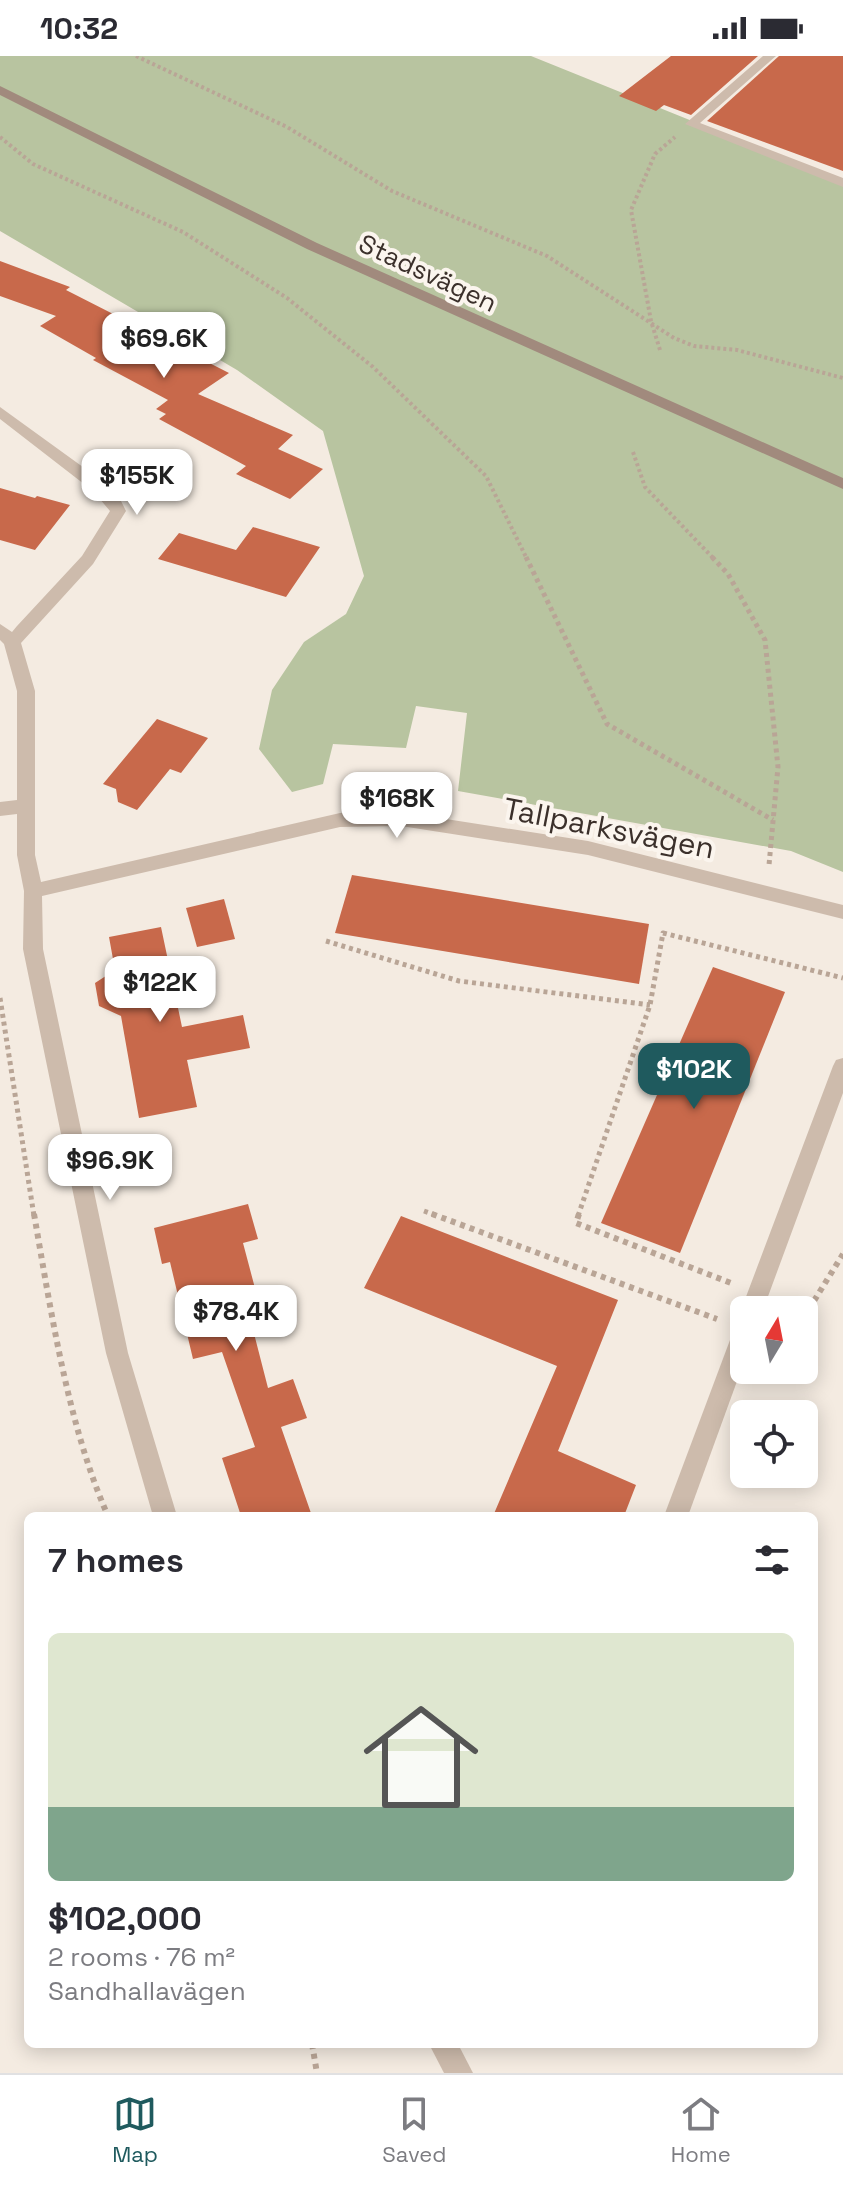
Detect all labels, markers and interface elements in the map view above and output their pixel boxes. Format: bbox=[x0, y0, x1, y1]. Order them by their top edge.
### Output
text: 10:32 bbox=[40, 9, 118, 48]
street label: Stadsvägen bbox=[353, 226, 503, 320]
pin: $69.6K bbox=[99, 312, 229, 380]
text: $69.6K bbox=[120, 321, 208, 355]
pin: $155K bbox=[81, 449, 193, 517]
text: $155K bbox=[100, 458, 174, 492]
pin: $168K bbox=[341, 772, 453, 840]
text: $168K bbox=[359, 781, 435, 815]
street label: Tallparksvägen bbox=[500, 788, 718, 868]
pin: $122K bbox=[104, 956, 216, 1024]
text: $122K bbox=[123, 965, 197, 999]
pin: $102K bbox=[638, 1043, 750, 1111]
text: $102K bbox=[656, 1052, 732, 1086]
pin: $96.9K bbox=[45, 1134, 175, 1202]
text: $96.9K bbox=[66, 1143, 154, 1177]
pin: $78.4K bbox=[171, 1285, 301, 1353]
text: $78.4K bbox=[193, 1294, 279, 1328]
north arrow bbox=[730, 1296, 818, 1384]
map controls bbox=[730, 1296, 818, 1488]
button: locate bbox=[730, 1400, 818, 1488]
icon: filters bbox=[750, 1538, 794, 1582]
text: 7 homes bbox=[48, 1539, 184, 1582]
icon: home bbox=[349, 1685, 493, 1829]
text: $102,000 bbox=[48, 1897, 202, 1940]
text: 2 rooms · 76 m² bbox=[48, 1940, 235, 1974]
text: Sandhallavägen bbox=[48, 1974, 246, 2008]
tab: Map bbox=[112, 2092, 158, 2168]
tab: Saved bbox=[382, 2092, 447, 2168]
tab: Home bbox=[671, 2092, 731, 2168]

